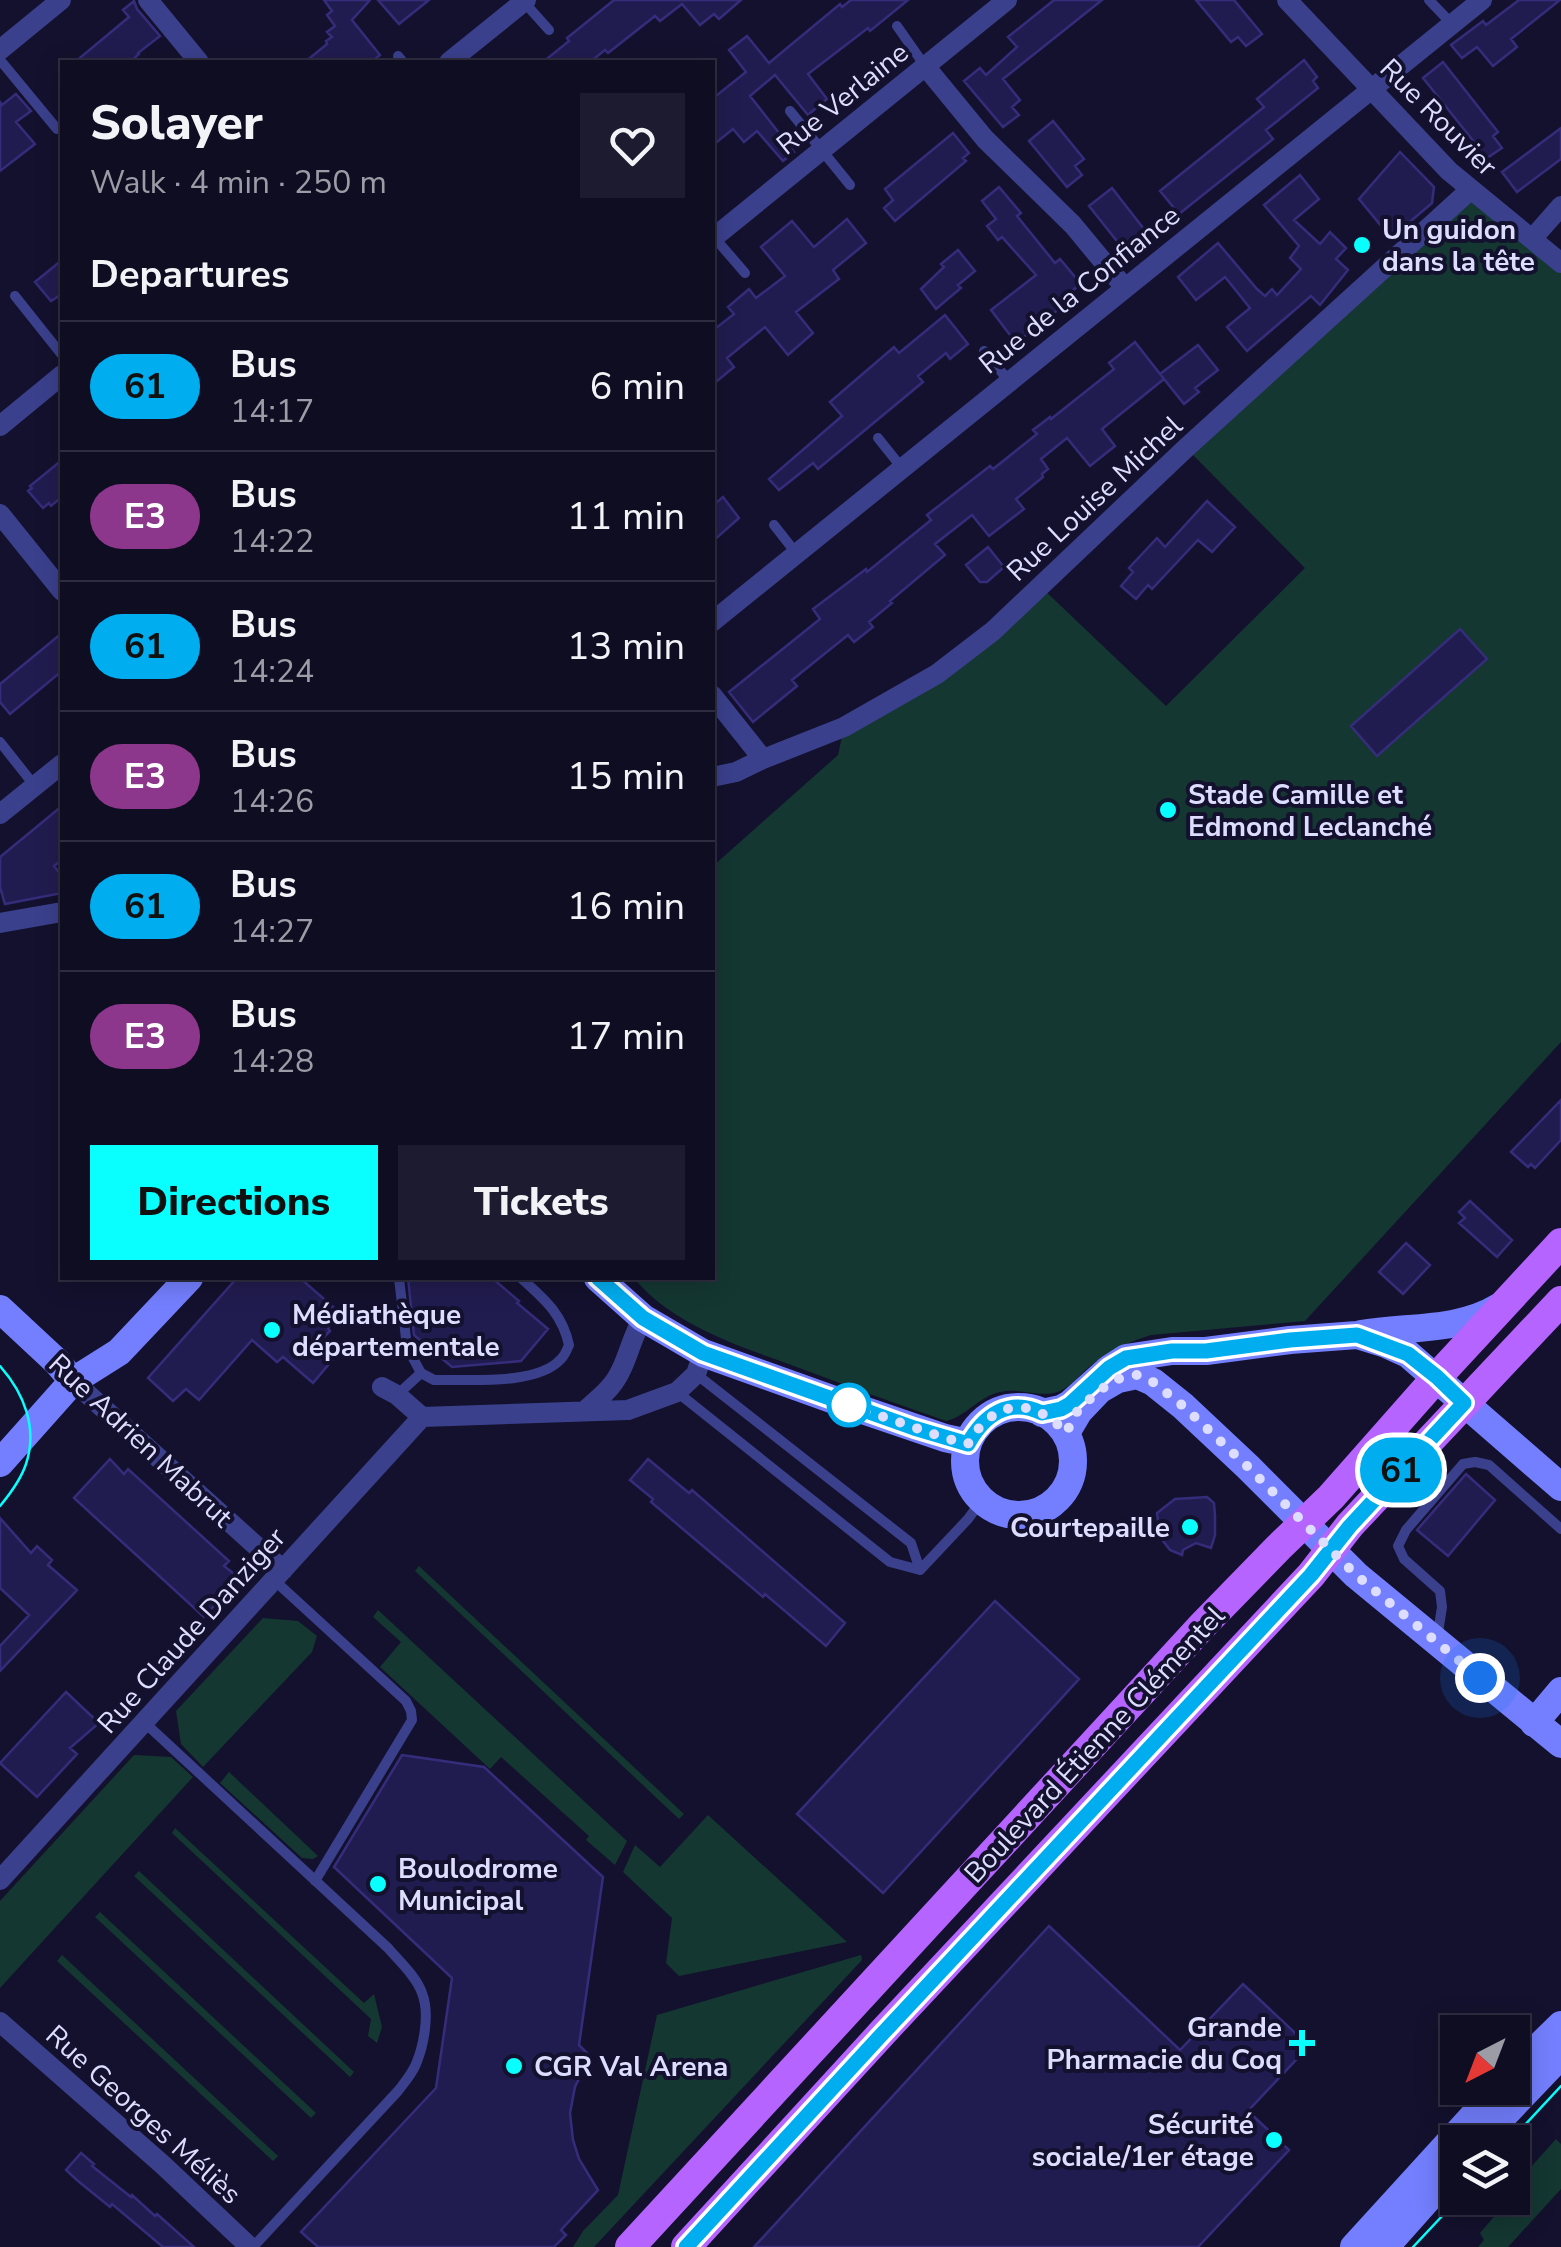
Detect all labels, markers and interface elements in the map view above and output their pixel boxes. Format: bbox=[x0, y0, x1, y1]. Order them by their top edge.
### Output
street label: Rue Verlaine bbox=[769, 34, 917, 164]
street label: Rue Rouvier bbox=[1371, 51, 1505, 185]
text: Solayer bbox=[90, 90, 263, 156]
button: heart bbox=[580, 93, 685, 198]
text: Walk · 4 min · 250 m bbox=[90, 161, 387, 204]
street label: Rue de la Confiance bbox=[971, 197, 1188, 383]
place label: Un guidon dans la tête bbox=[1382, 211, 1535, 281]
marker: Un guidon dans la tête bbox=[1351, 234, 1373, 256]
text: Departures bbox=[90, 249, 289, 300]
text: Bus bbox=[230, 339, 297, 390]
text: 6 min bbox=[590, 361, 685, 412]
text: 61 bbox=[124, 363, 166, 410]
text: 14:17 bbox=[230, 390, 314, 433]
street label: Rue Louise Michel bbox=[999, 407, 1191, 590]
text: Bus bbox=[230, 469, 297, 520]
text: 11 min bbox=[567, 491, 685, 542]
text: E3 bbox=[124, 493, 166, 540]
text: 14:22 bbox=[230, 520, 314, 563]
text: Bus bbox=[230, 599, 297, 650]
text: 13 min bbox=[567, 621, 685, 672]
text: 61 bbox=[124, 623, 166, 670]
text: 14:24 bbox=[230, 650, 314, 693]
text: Bus bbox=[230, 729, 297, 780]
text: 15 min bbox=[567, 751, 685, 802]
text: E3 bbox=[124, 753, 166, 800]
place label: Stade Camille et Edmond Leclanché bbox=[1188, 776, 1432, 846]
text: 14:26 bbox=[230, 780, 314, 823]
marker: Stade Camille et Edmond Leclanché bbox=[1157, 799, 1179, 821]
text: Bus bbox=[230, 859, 297, 910]
text: 16 min bbox=[567, 881, 685, 932]
text: 61 bbox=[124, 883, 166, 930]
text: 14:27 bbox=[230, 910, 314, 953]
text: Bus bbox=[230, 989, 297, 1040]
text: 17 min bbox=[567, 1011, 685, 1062]
text: E3 bbox=[124, 1013, 166, 1060]
text: 14:28 bbox=[230, 1040, 314, 1083]
button: Directions bbox=[90, 1145, 378, 1260]
button: Tickets bbox=[398, 1145, 685, 1260]
place label: Médiathèque départementale bbox=[292, 1296, 500, 1366]
marker: Médiathèque départementale bbox=[261, 1319, 283, 1341]
street label: Rue Adrien Mabrut bbox=[40, 1346, 241, 1536]
unlabelled marker bbox=[828, 1384, 870, 1426]
line badge: 61 bbox=[1356, 1438, 1446, 1502]
text: 61 bbox=[1380, 1447, 1422, 1494]
place label: Courtepaille bbox=[1010, 1509, 1170, 1547]
marker: Courtepaille bbox=[1179, 1516, 1201, 1538]
street label: Rue Claude Danziger bbox=[89, 1520, 295, 1742]
street label: Boulevard Étienne Clémentel bbox=[956, 1597, 1234, 1892]
your location bbox=[1455, 1653, 1505, 1703]
place label: Boulodrome Municipal bbox=[398, 1850, 558, 1920]
marker: Boulodrome Municipal bbox=[367, 1873, 389, 1895]
place label: Grande Pharmacie du Coq bbox=[1047, 2009, 1282, 2079]
north arrow bbox=[1440, 2015, 1530, 2105]
map controls bbox=[1440, 2015, 1530, 2215]
street label: Rue Georges Méliès bbox=[37, 2017, 249, 2213]
marker: Grande Pharmacie du Coq bbox=[1291, 2032, 1313, 2054]
place label: CGR Val Arena bbox=[534, 2048, 728, 2086]
marker: CGR Val Arena bbox=[503, 2055, 525, 2077]
place label: Sécurité sociale/1er étage bbox=[1032, 2106, 1254, 2176]
button: layers bbox=[1440, 2125, 1530, 2215]
marker: Sécurité sociale/1er étage bbox=[1263, 2129, 1285, 2151]

